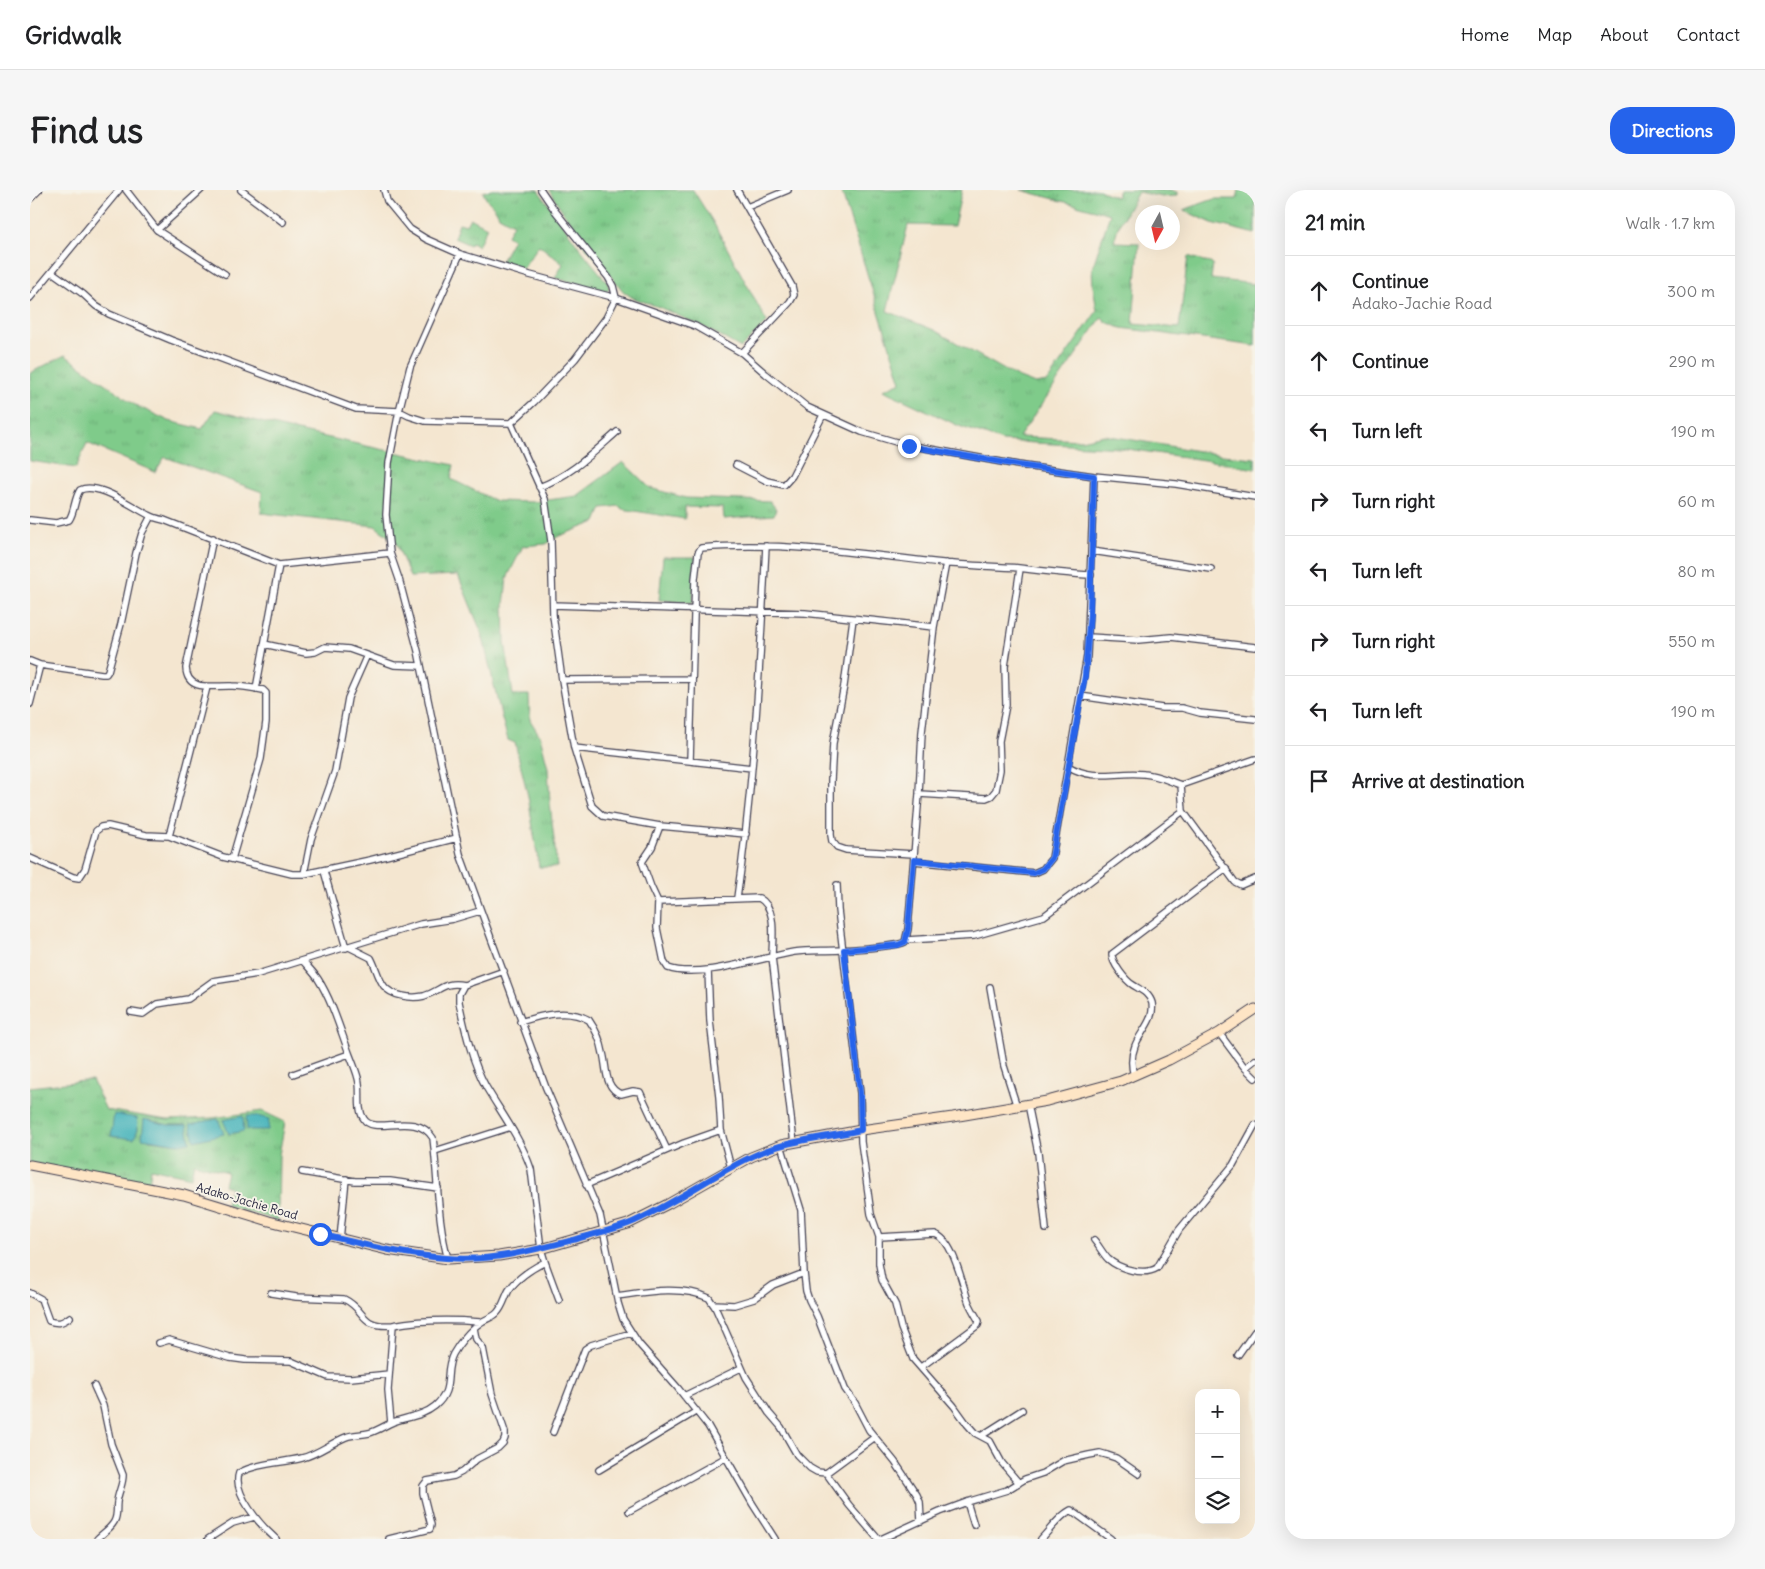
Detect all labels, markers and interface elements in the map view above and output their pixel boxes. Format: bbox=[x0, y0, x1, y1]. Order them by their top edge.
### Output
text: Gridwalk bbox=[25, 20, 122, 50]
text: Home bbox=[1461, 23, 1509, 46]
text: Map bbox=[1537, 23, 1572, 46]
text: About bbox=[1600, 23, 1648, 46]
text: Contact bbox=[1676, 23, 1740, 46]
button: Directions bbox=[1610, 107, 1735, 154]
text: Find us bbox=[30, 108, 143, 152]
north arrow bbox=[1135, 205, 1180, 250]
text: 21 min bbox=[1305, 209, 1365, 236]
text: Walk · 1.7 km bbox=[1625, 213, 1715, 233]
text: Continue bbox=[1352, 269, 1429, 293]
icon: ahead bbox=[1305, 277, 1333, 305]
text: 300 m bbox=[1667, 281, 1715, 301]
text: Adako-Jachie Road bbox=[1352, 293, 1492, 313]
icon: ahead bbox=[1305, 347, 1333, 375]
text: Continue bbox=[1352, 349, 1429, 373]
text: 290 m bbox=[1669, 351, 1715, 371]
icon: left bbox=[1305, 417, 1333, 445]
text: Turn left bbox=[1352, 419, 1422, 443]
text: 190 m bbox=[1671, 421, 1715, 441]
route end bbox=[898, 435, 921, 458]
icon: right bbox=[1305, 487, 1333, 515]
text: Turn right bbox=[1352, 489, 1435, 513]
text: 60 m bbox=[1677, 491, 1715, 511]
icon: left bbox=[1305, 557, 1333, 585]
text: Turn left bbox=[1352, 559, 1422, 583]
text: 80 m bbox=[1677, 561, 1715, 581]
icon: right bbox=[1305, 627, 1333, 655]
text: Turn right bbox=[1352, 629, 1435, 653]
text: 550 m bbox=[1668, 631, 1715, 651]
icon: left bbox=[1305, 697, 1333, 725]
text: Turn left bbox=[1352, 699, 1422, 723]
text: 190 m bbox=[1671, 701, 1715, 721]
icon: arrive bbox=[1305, 767, 1333, 795]
text: Arrive at destination bbox=[1352, 769, 1525, 793]
street label: Adako-Jachie Road bbox=[194, 1179, 300, 1223]
route start bbox=[309, 1223, 332, 1246]
map controls bbox=[1195, 1389, 1240, 1524]
button: + bbox=[1195, 1389, 1240, 1434]
button: − bbox=[1195, 1434, 1240, 1479]
button: layers bbox=[1195, 1479, 1240, 1524]

